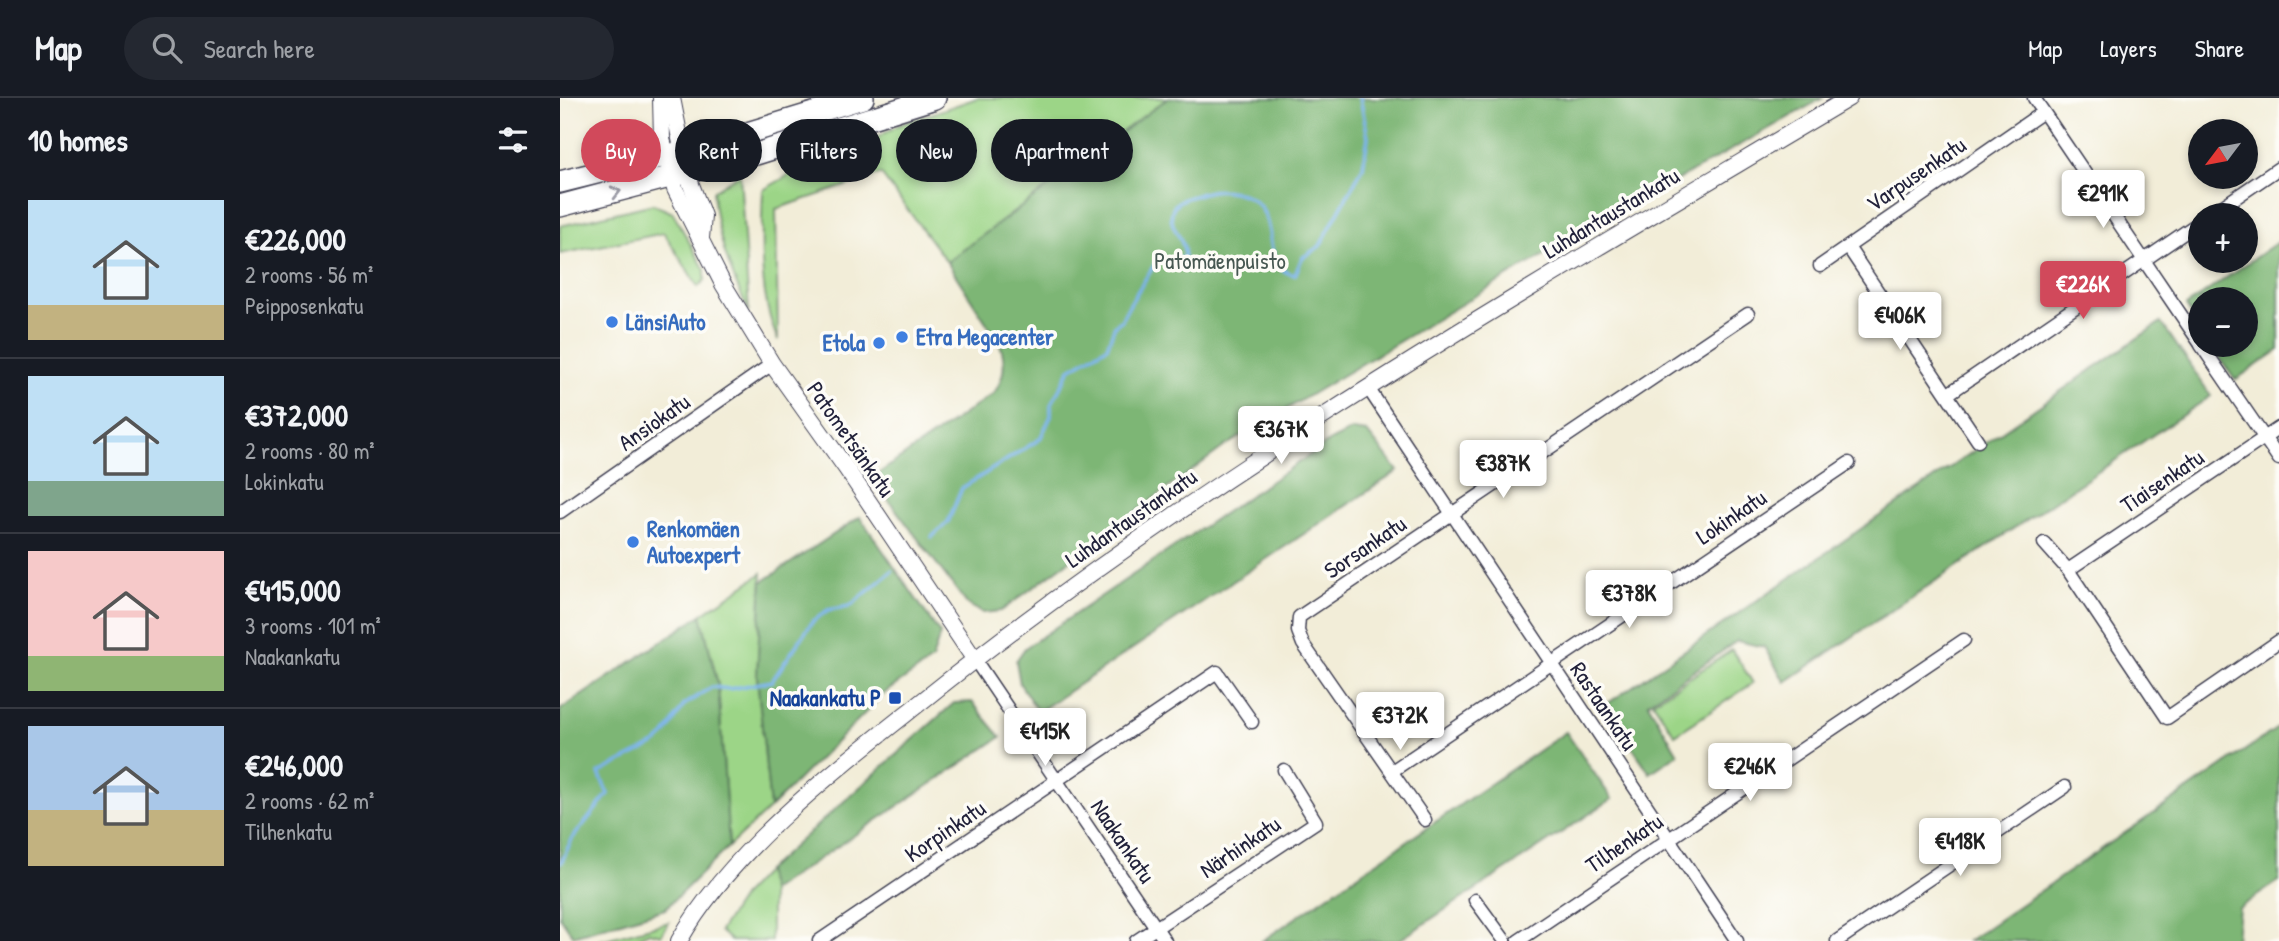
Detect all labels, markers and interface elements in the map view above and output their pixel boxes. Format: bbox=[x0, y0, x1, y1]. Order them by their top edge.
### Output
search box bbox=[124, 17, 614, 80]
text: Map bbox=[35, 26, 82, 70]
icon: search bbox=[148, 29, 186, 67]
text: Search here bbox=[204, 31, 315, 66]
text: Map bbox=[2028, 32, 2062, 64]
text: Layers bbox=[2100, 32, 2157, 64]
text: Share bbox=[2195, 32, 2244, 64]
chip: Buy bbox=[581, 119, 661, 182]
chip: Rent bbox=[675, 119, 762, 182]
chip: Filters bbox=[776, 119, 882, 182]
chip: New bbox=[896, 119, 977, 182]
chip: Apartment bbox=[991, 119, 1133, 182]
north arrow bbox=[2188, 119, 2258, 189]
map controls bbox=[2188, 119, 2258, 357]
text: 10 homes bbox=[28, 120, 128, 160]
icon: filters bbox=[494, 121, 532, 159]
street label: Varpusenkatu bbox=[1860, 129, 1972, 218]
street label: Luhdantaustankatu bbox=[1537, 160, 1685, 265]
pin: €291K bbox=[2054, 170, 2152, 230]
text: €291K bbox=[2078, 177, 2128, 208]
one-way arrow bbox=[610, 186, 622, 200]
button: + bbox=[2188, 203, 2258, 273]
text: €226,000 bbox=[245, 219, 346, 259]
icon: home bbox=[84, 228, 168, 312]
park label: Patomäenpuisto bbox=[1154, 245, 1286, 276]
text: 2 rooms · 56 m² bbox=[245, 259, 373, 290]
pin: €226K bbox=[2034, 262, 2132, 321]
text: €226K bbox=[2056, 268, 2110, 299]
button: − bbox=[2188, 287, 2258, 357]
text: Peipposenkatu bbox=[245, 290, 363, 321]
pin: €406K bbox=[1851, 292, 1949, 352]
text: €406K bbox=[1874, 299, 1926, 330]
place label: LänsiAuto bbox=[626, 306, 706, 337]
marker: LänsiAuto bbox=[604, 314, 620, 330]
place label: Etra Megacenter bbox=[916, 321, 1054, 353]
place label: Etola bbox=[823, 327, 865, 358]
marker: Etra Megacenter bbox=[894, 329, 910, 345]
marker: Etola bbox=[871, 335, 887, 351]
street label: Patometsänkatu bbox=[800, 375, 903, 502]
street label: Ansiokatu bbox=[612, 386, 696, 457]
text: €372,000 bbox=[245, 395, 348, 435]
icon: home bbox=[84, 404, 168, 488]
pin: €367K bbox=[1232, 406, 1330, 466]
text: €367K bbox=[1254, 413, 1308, 444]
text: 2 rooms · 80 m² bbox=[245, 435, 375, 466]
pin: €387K bbox=[1454, 440, 1552, 500]
street label: Tiaisenkatu bbox=[2114, 441, 2209, 520]
text: €387K bbox=[1476, 447, 1530, 478]
street label: Luhdantaustankatu bbox=[1059, 461, 1203, 574]
text: Lokinkatu bbox=[245, 466, 324, 497]
street label: Lokinkatu bbox=[1689, 482, 1772, 551]
street label: Sorsankatu bbox=[1318, 508, 1412, 585]
place label: Renkomäen Autoexpert bbox=[647, 513, 741, 571]
marker: Renkomäen Autoexpert bbox=[625, 534, 641, 550]
text: €415,000 bbox=[245, 570, 341, 610]
pin: €378K bbox=[1580, 570, 1678, 630]
text: €378K bbox=[1602, 577, 1656, 608]
icon: home bbox=[84, 579, 168, 663]
text: 3 rooms · 101 m² bbox=[245, 610, 381, 641]
text: Naakankatu bbox=[245, 641, 340, 672]
street label: Rastaankatu bbox=[1564, 655, 1645, 756]
place label: Naakankatu P bbox=[770, 682, 881, 713]
marker: Naakankatu P bbox=[887, 690, 903, 706]
pin: €372K bbox=[1351, 692, 1449, 752]
text: €372K bbox=[1372, 699, 1428, 730]
pin: €415K bbox=[996, 708, 1094, 768]
text: €415K bbox=[1020, 715, 1070, 746]
pin: €246K bbox=[1701, 744, 1799, 803]
text: €246,000 bbox=[245, 745, 343, 785]
text: €246K bbox=[1724, 750, 1776, 781]
icon: home bbox=[84, 754, 168, 838]
text: 2 rooms · 62 m² bbox=[245, 785, 374, 816]
street label: Korpinkatu bbox=[898, 792, 991, 869]
street label: Naakankatu bbox=[1084, 793, 1163, 889]
street label: Tilhenkatu bbox=[1579, 805, 1668, 880]
street label: Närhinkatu bbox=[1193, 808, 1286, 885]
text: Tilhenkatu bbox=[245, 816, 332, 847]
pin: €418K bbox=[1911, 818, 2009, 878]
text: €418K bbox=[1935, 825, 1985, 856]

